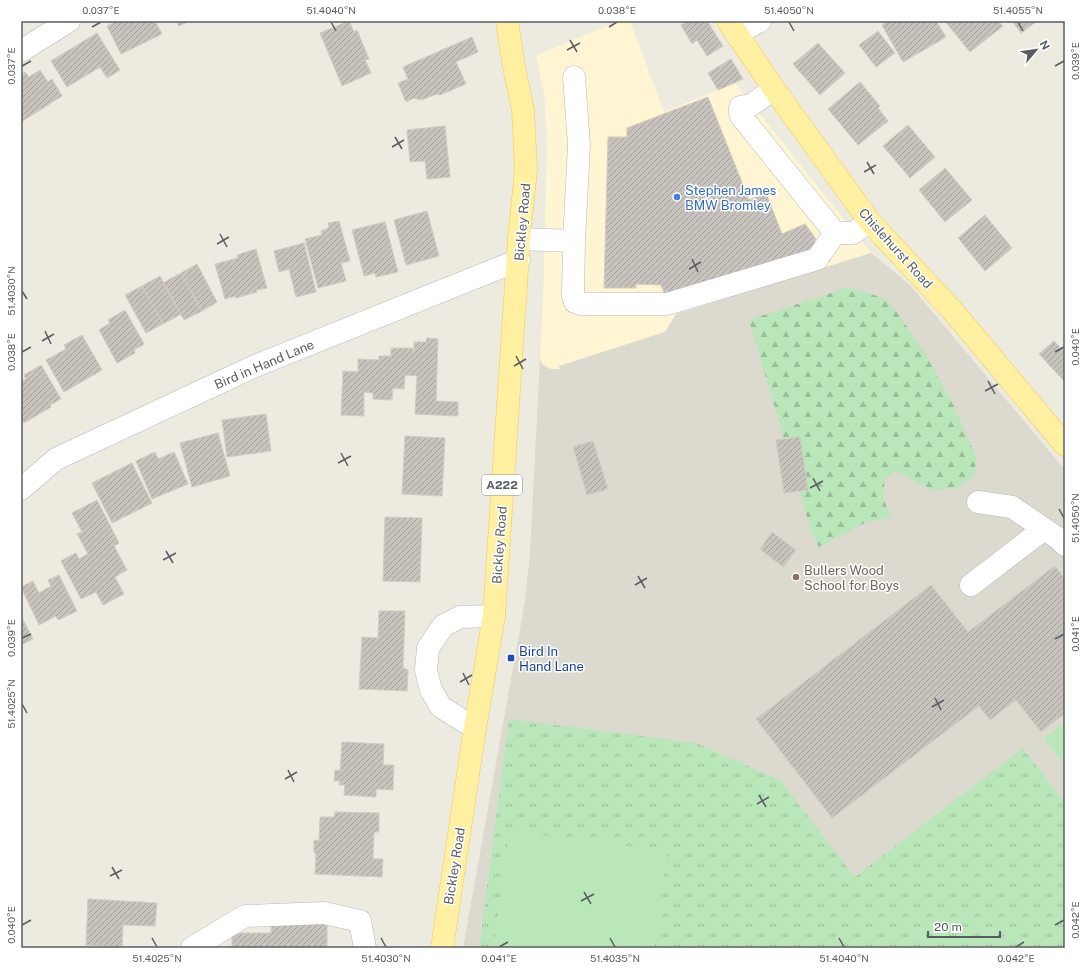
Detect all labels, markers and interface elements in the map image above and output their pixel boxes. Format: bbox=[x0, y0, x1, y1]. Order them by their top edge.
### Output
text: 0.037°E bbox=[82, 4, 120, 16]
text: 51.4040°N bbox=[306, 4, 356, 16]
text: 0.038°E bbox=[598, 4, 636, 16]
text: 51.4050°N bbox=[764, 4, 814, 16]
text: 51.4055°N bbox=[993, 4, 1043, 16]
north arrow bbox=[1016, 30, 1056, 70]
text: N bbox=[1037, 38, 1052, 52]
text: 0.039°E bbox=[1069, 42, 1081, 80]
text: 0.037°E bbox=[5, 47, 17, 85]
street label: Bickley Road bbox=[512, 183, 533, 262]
place label: Stephen James BMW Bromley bbox=[685, 183, 776, 213]
marker: Stephen James BMW Bromley bbox=[672, 192, 682, 202]
street label: Chislehurst Road bbox=[856, 205, 936, 292]
text: 51.4030°N bbox=[5, 266, 17, 316]
text: 0.040°E bbox=[1069, 328, 1081, 366]
text: 0.038°E bbox=[5, 333, 17, 371]
street label: Bird in Hand Lane bbox=[212, 337, 316, 392]
road number: A222 bbox=[482, 475, 522, 495]
text: 51.4050°N bbox=[1069, 493, 1081, 543]
street label: Bickley Road bbox=[489, 506, 510, 584]
place label: Bullers Wood School for Boys bbox=[804, 563, 899, 593]
marker: Bullers Wood School for Boys bbox=[791, 572, 801, 582]
text: 0.041°E bbox=[1069, 616, 1081, 652]
text: 0.039°E bbox=[5, 619, 17, 657]
place label: Bird In Hand Lane bbox=[519, 644, 584, 674]
marker: Bird In Hand Lane bbox=[506, 653, 516, 663]
text: 51.4025°N bbox=[5, 679, 17, 729]
street label: Bickley Road bbox=[441, 826, 468, 906]
text: 0.042°E bbox=[1069, 901, 1081, 939]
text: 0.040°E bbox=[5, 906, 17, 944]
scale bar bbox=[928, 913, 1000, 939]
text: 20 m bbox=[934, 920, 962, 934]
text: 51.4025°N bbox=[132, 952, 182, 964]
text: 51.4030°N bbox=[361, 952, 411, 964]
text: 0.041°E bbox=[481, 952, 517, 964]
text: 51.4035°N bbox=[590, 952, 640, 964]
text: 51.4040°N bbox=[819, 952, 869, 964]
text: 0.042°E bbox=[997, 952, 1035, 964]

